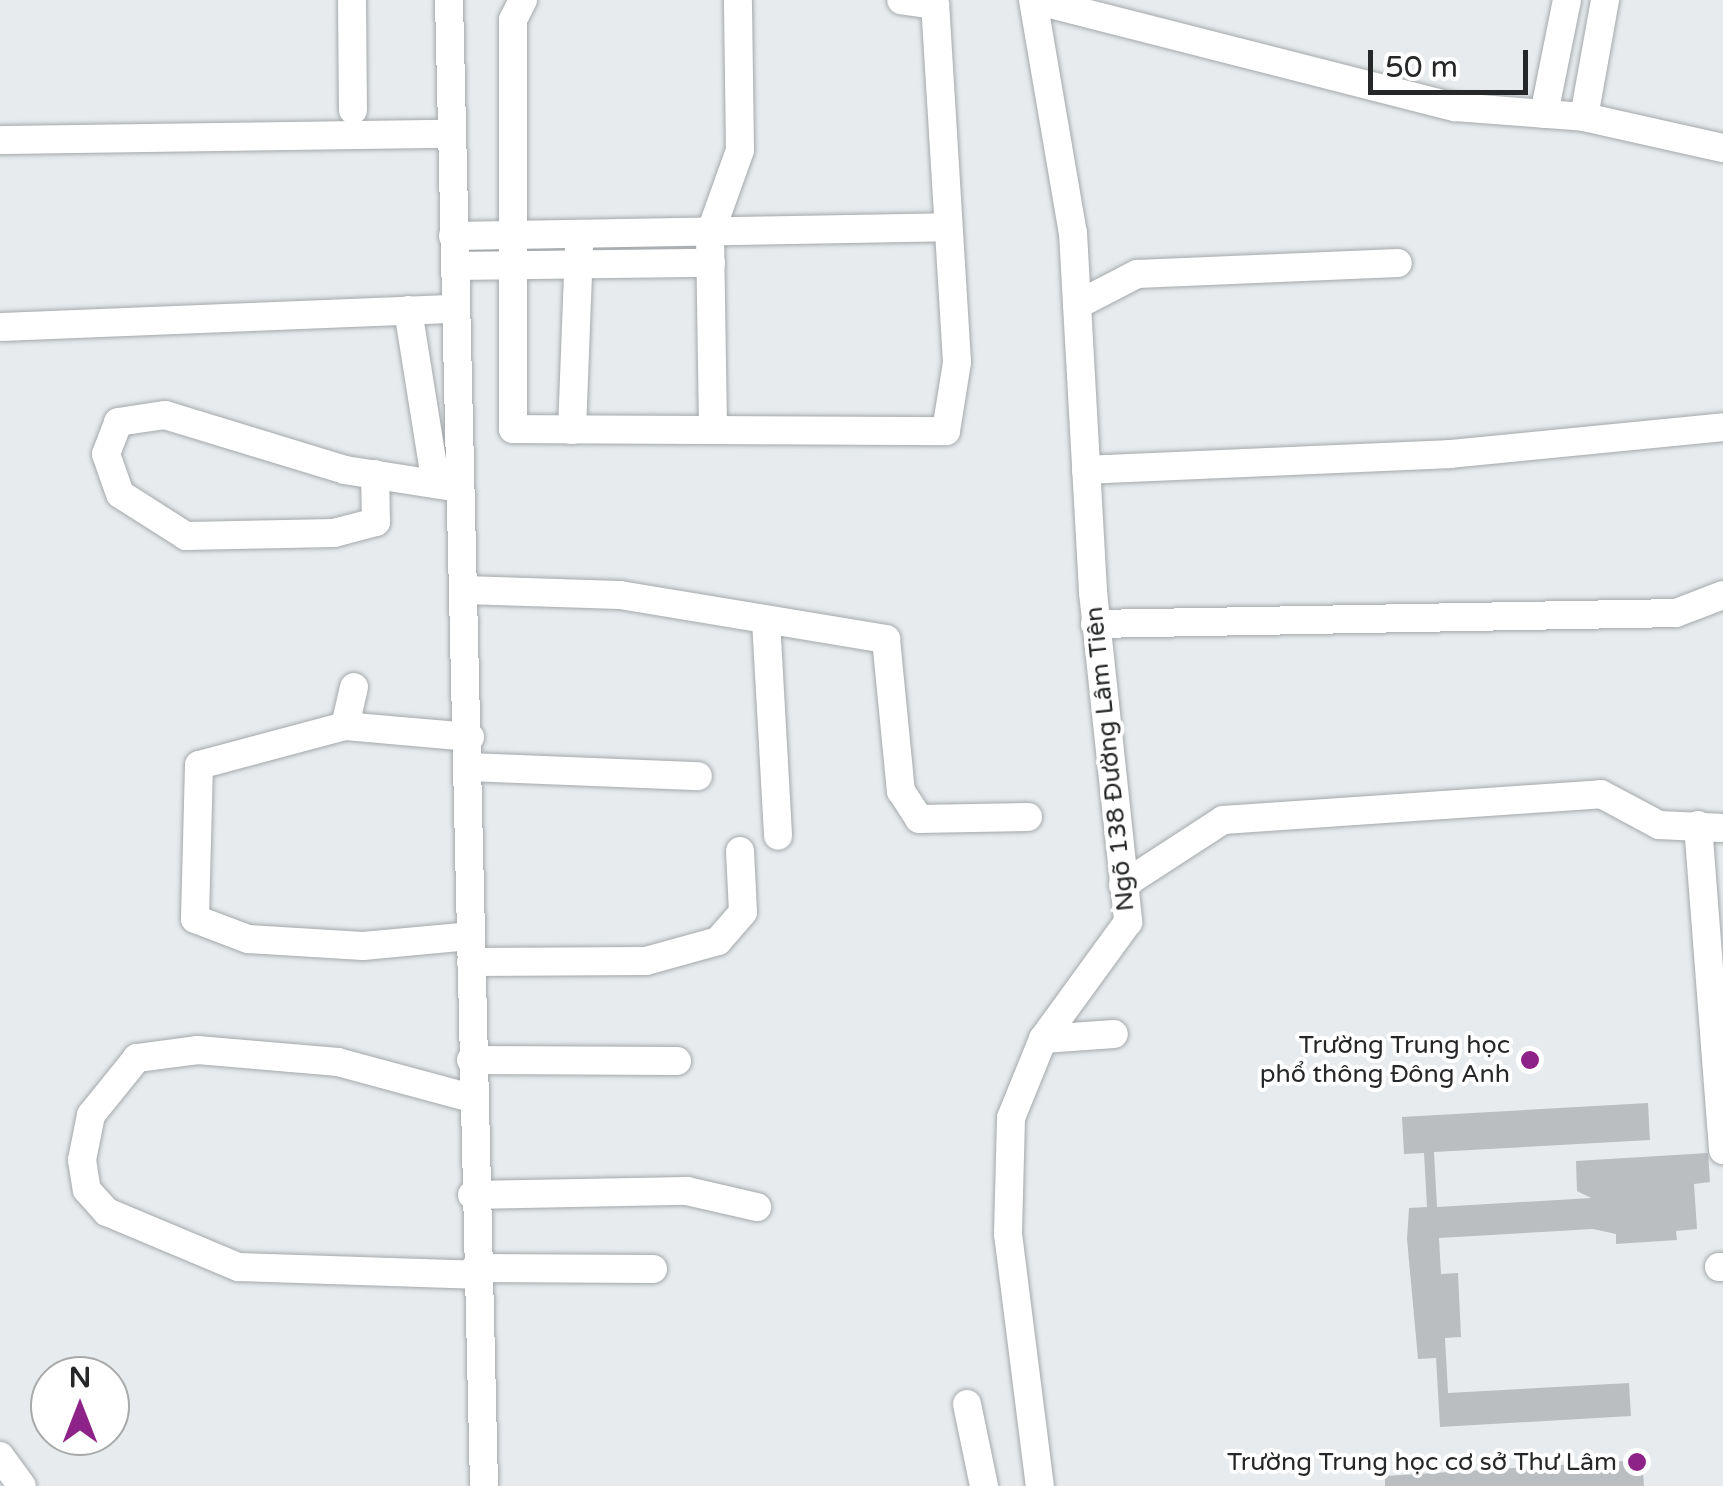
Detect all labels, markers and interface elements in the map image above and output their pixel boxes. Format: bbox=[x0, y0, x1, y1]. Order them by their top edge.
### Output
scale bar bbox=[1373, 30, 1533, 92]
text: 50 m bbox=[1385, 49, 1458, 86]
street label: Ngõ 138 Đường Lâm Tiên bbox=[1079, 605, 1141, 913]
place label: Trường Trung học phổ thông Đông Anh bbox=[1260, 1031, 1510, 1090]
marker: Trường Trung học phổ thông Đông Anh bbox=[1519, 1049, 1541, 1071]
north arrow bbox=[30, 1356, 130, 1456]
text: N bbox=[69, 1361, 91, 1395]
place label: Trường Trung học cơ sở Thư Lâm bbox=[1227, 1447, 1617, 1477]
marker: Trường Trung học cơ sở Thư Lâm bbox=[1626, 1451, 1648, 1473]

